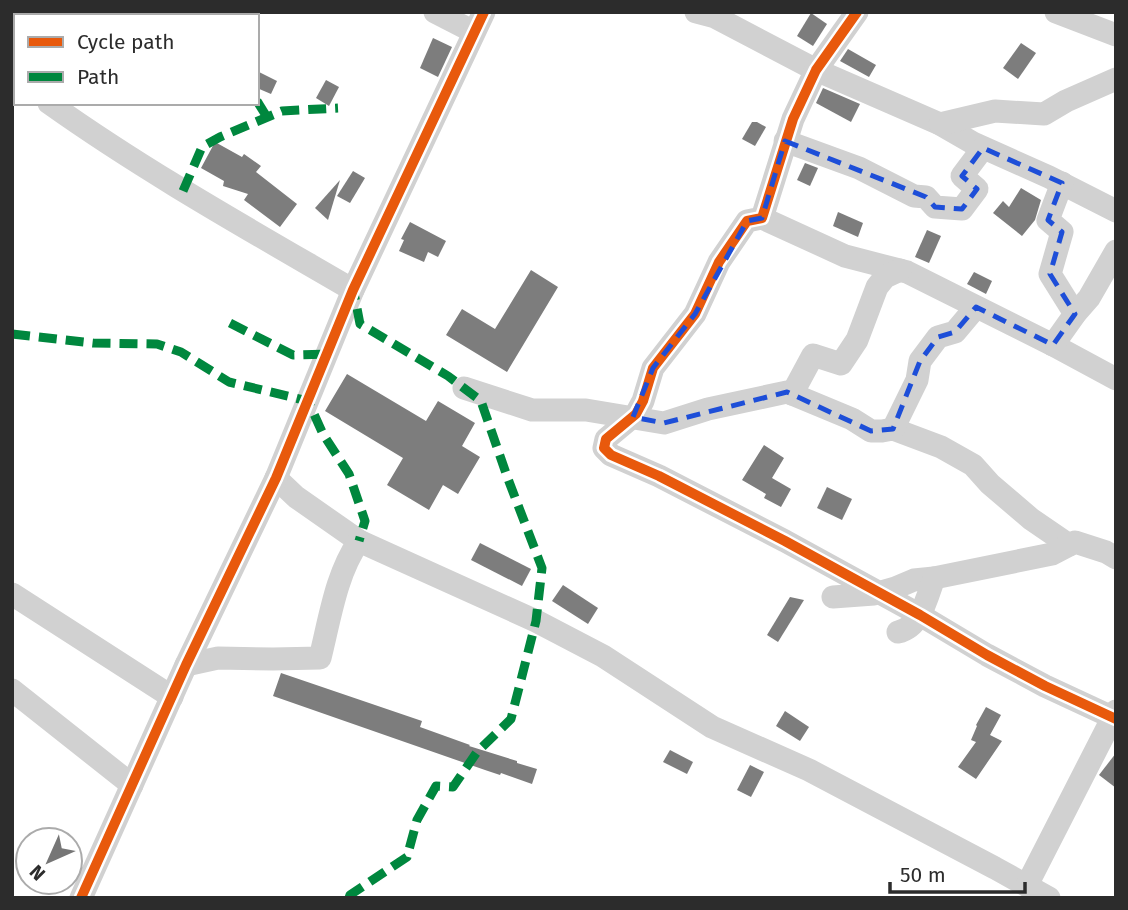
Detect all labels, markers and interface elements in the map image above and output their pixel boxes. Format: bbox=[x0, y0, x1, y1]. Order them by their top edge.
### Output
legend bbox=[14, 14, 259, 105]
text: Cycle path bbox=[77, 29, 175, 55]
text: Path bbox=[77, 64, 119, 90]
north arrow bbox=[14, 826, 84, 896]
scale bar bbox=[890, 850, 1025, 894]
text: N bbox=[25, 860, 50, 885]
text: 50 m bbox=[900, 862, 946, 888]

